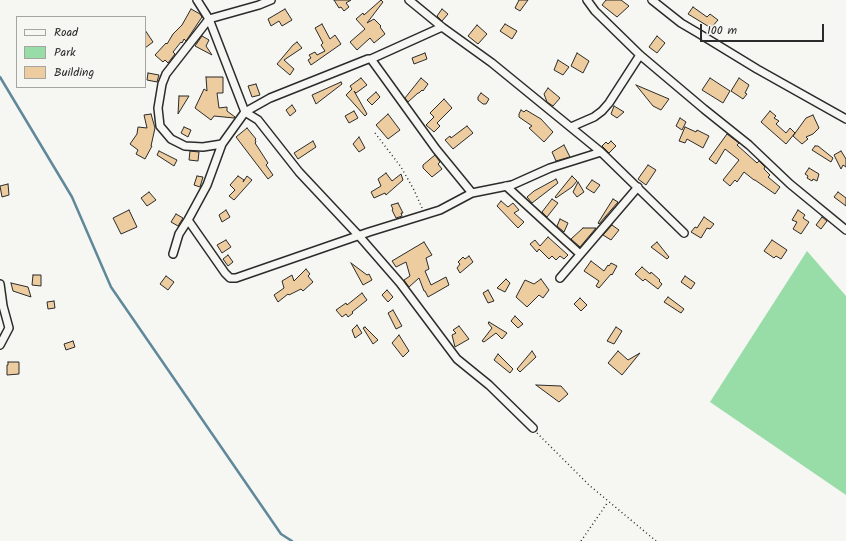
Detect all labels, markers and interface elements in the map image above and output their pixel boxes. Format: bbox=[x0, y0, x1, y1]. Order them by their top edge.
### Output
legend bbox=[16, 16, 146, 88]
scale bar bbox=[702, 16, 826, 42]
text: 100 m bbox=[707, 21, 737, 40]
text: Road bbox=[54, 23, 78, 42]
text: Park bbox=[54, 43, 76, 62]
text: Building bbox=[54, 63, 94, 82]

